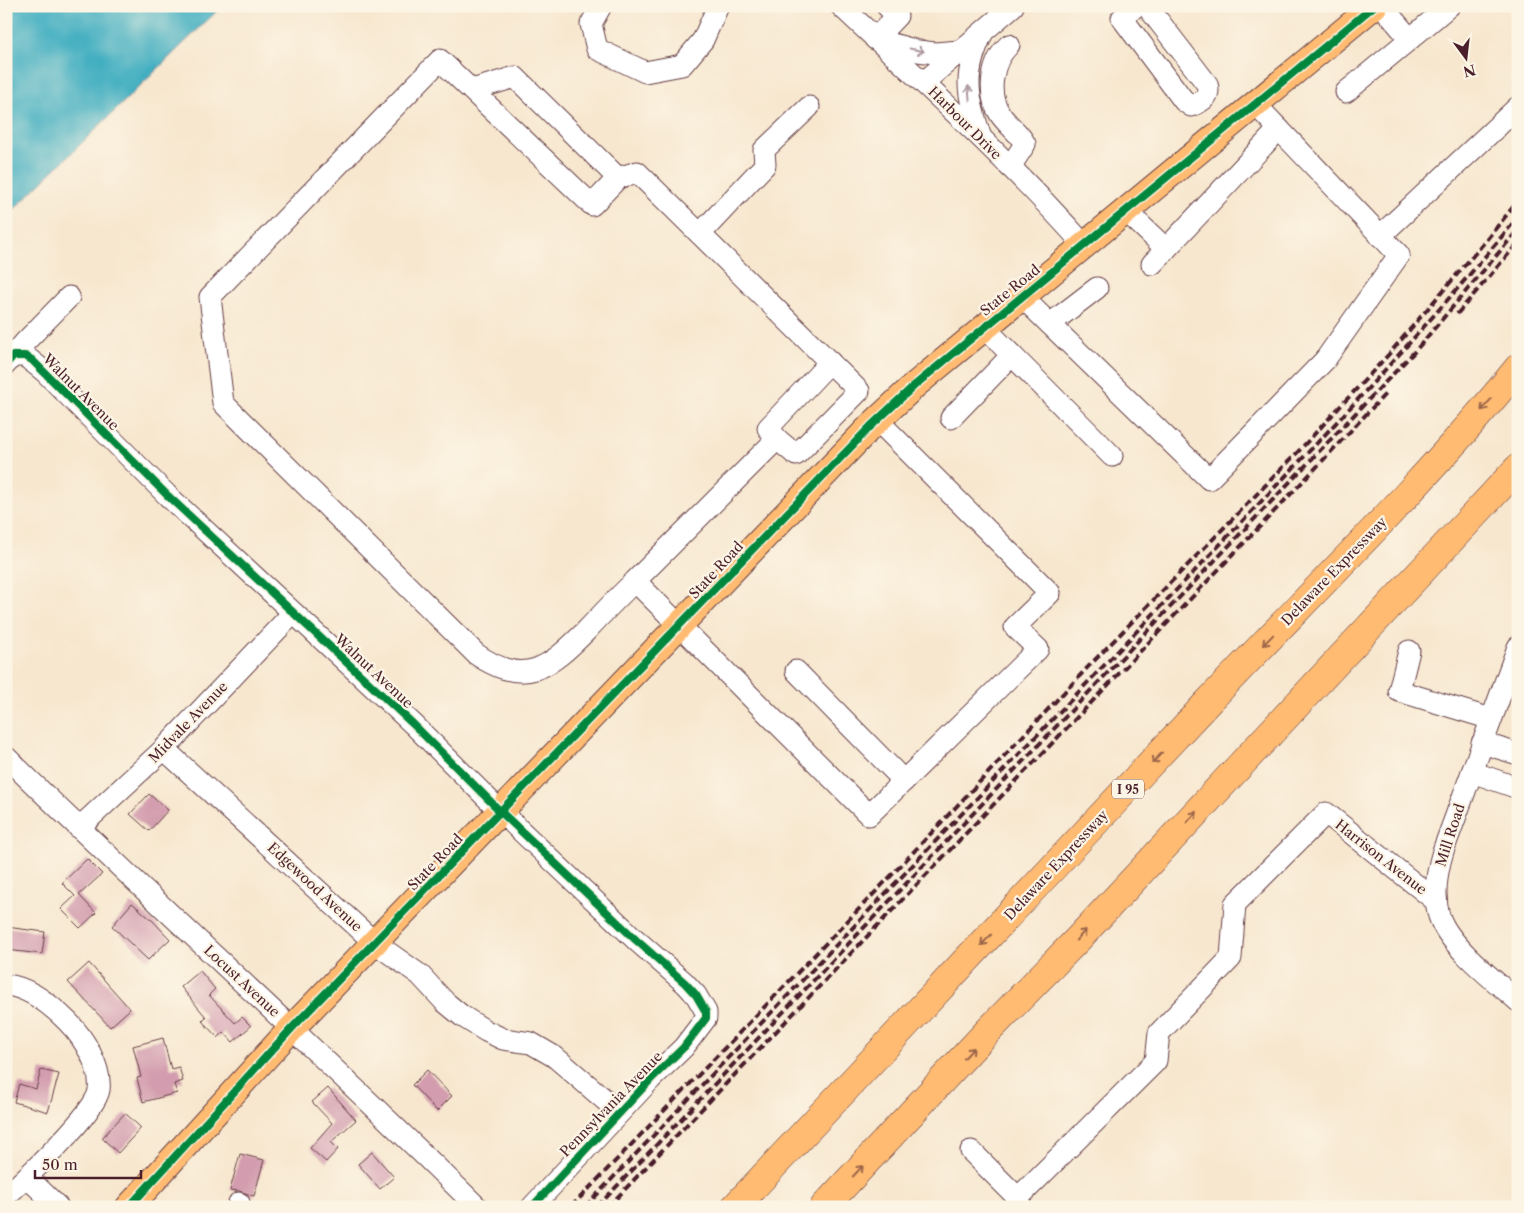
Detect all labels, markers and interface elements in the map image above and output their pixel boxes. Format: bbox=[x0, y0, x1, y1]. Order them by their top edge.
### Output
north arrow bbox=[1442, 32, 1492, 82]
one-way arrow bbox=[909, 46, 925, 55]
text: N bbox=[1461, 60, 1478, 81]
street label: Harbour Drive bbox=[924, 82, 1006, 164]
one-way arrow bbox=[965, 85, 974, 101]
street label: State Road bbox=[976, 260, 1044, 320]
street label: Walnut Avenue bbox=[38, 349, 123, 434]
one-way arrow bbox=[1480, 399, 1492, 412]
street label: Delaware Expressway bbox=[1277, 513, 1391, 629]
street label: State Road bbox=[685, 537, 747, 602]
street label: Walnut Avenue bbox=[330, 629, 417, 712]
one-way arrow bbox=[1262, 633, 1274, 646]
street label: Midvale Avenue bbox=[145, 677, 231, 766]
one-way arrow bbox=[1151, 751, 1163, 764]
road number: I 95 bbox=[1112, 780, 1144, 799]
street label: Mill Road bbox=[1431, 801, 1469, 869]
street label: Delaware Expressway bbox=[1000, 806, 1112, 924]
one-way arrow bbox=[1186, 810, 1198, 823]
street label: Harrison Avenue bbox=[1331, 816, 1431, 899]
street label: State Road bbox=[404, 830, 467, 894]
street label: Edgewood Avenue bbox=[264, 838, 366, 936]
one-way arrow bbox=[1075, 929, 1087, 942]
one-way arrow bbox=[980, 934, 992, 946]
street label: Locust Avenue bbox=[200, 941, 284, 1021]
one-way arrow bbox=[963, 1046, 975, 1059]
street label: Pennsylvania Avenue bbox=[556, 1047, 666, 1161]
scale bar bbox=[35, 1148, 141, 1180]
text: 50 m bbox=[42, 1155, 78, 1174]
one-way arrow bbox=[852, 1165, 864, 1178]

